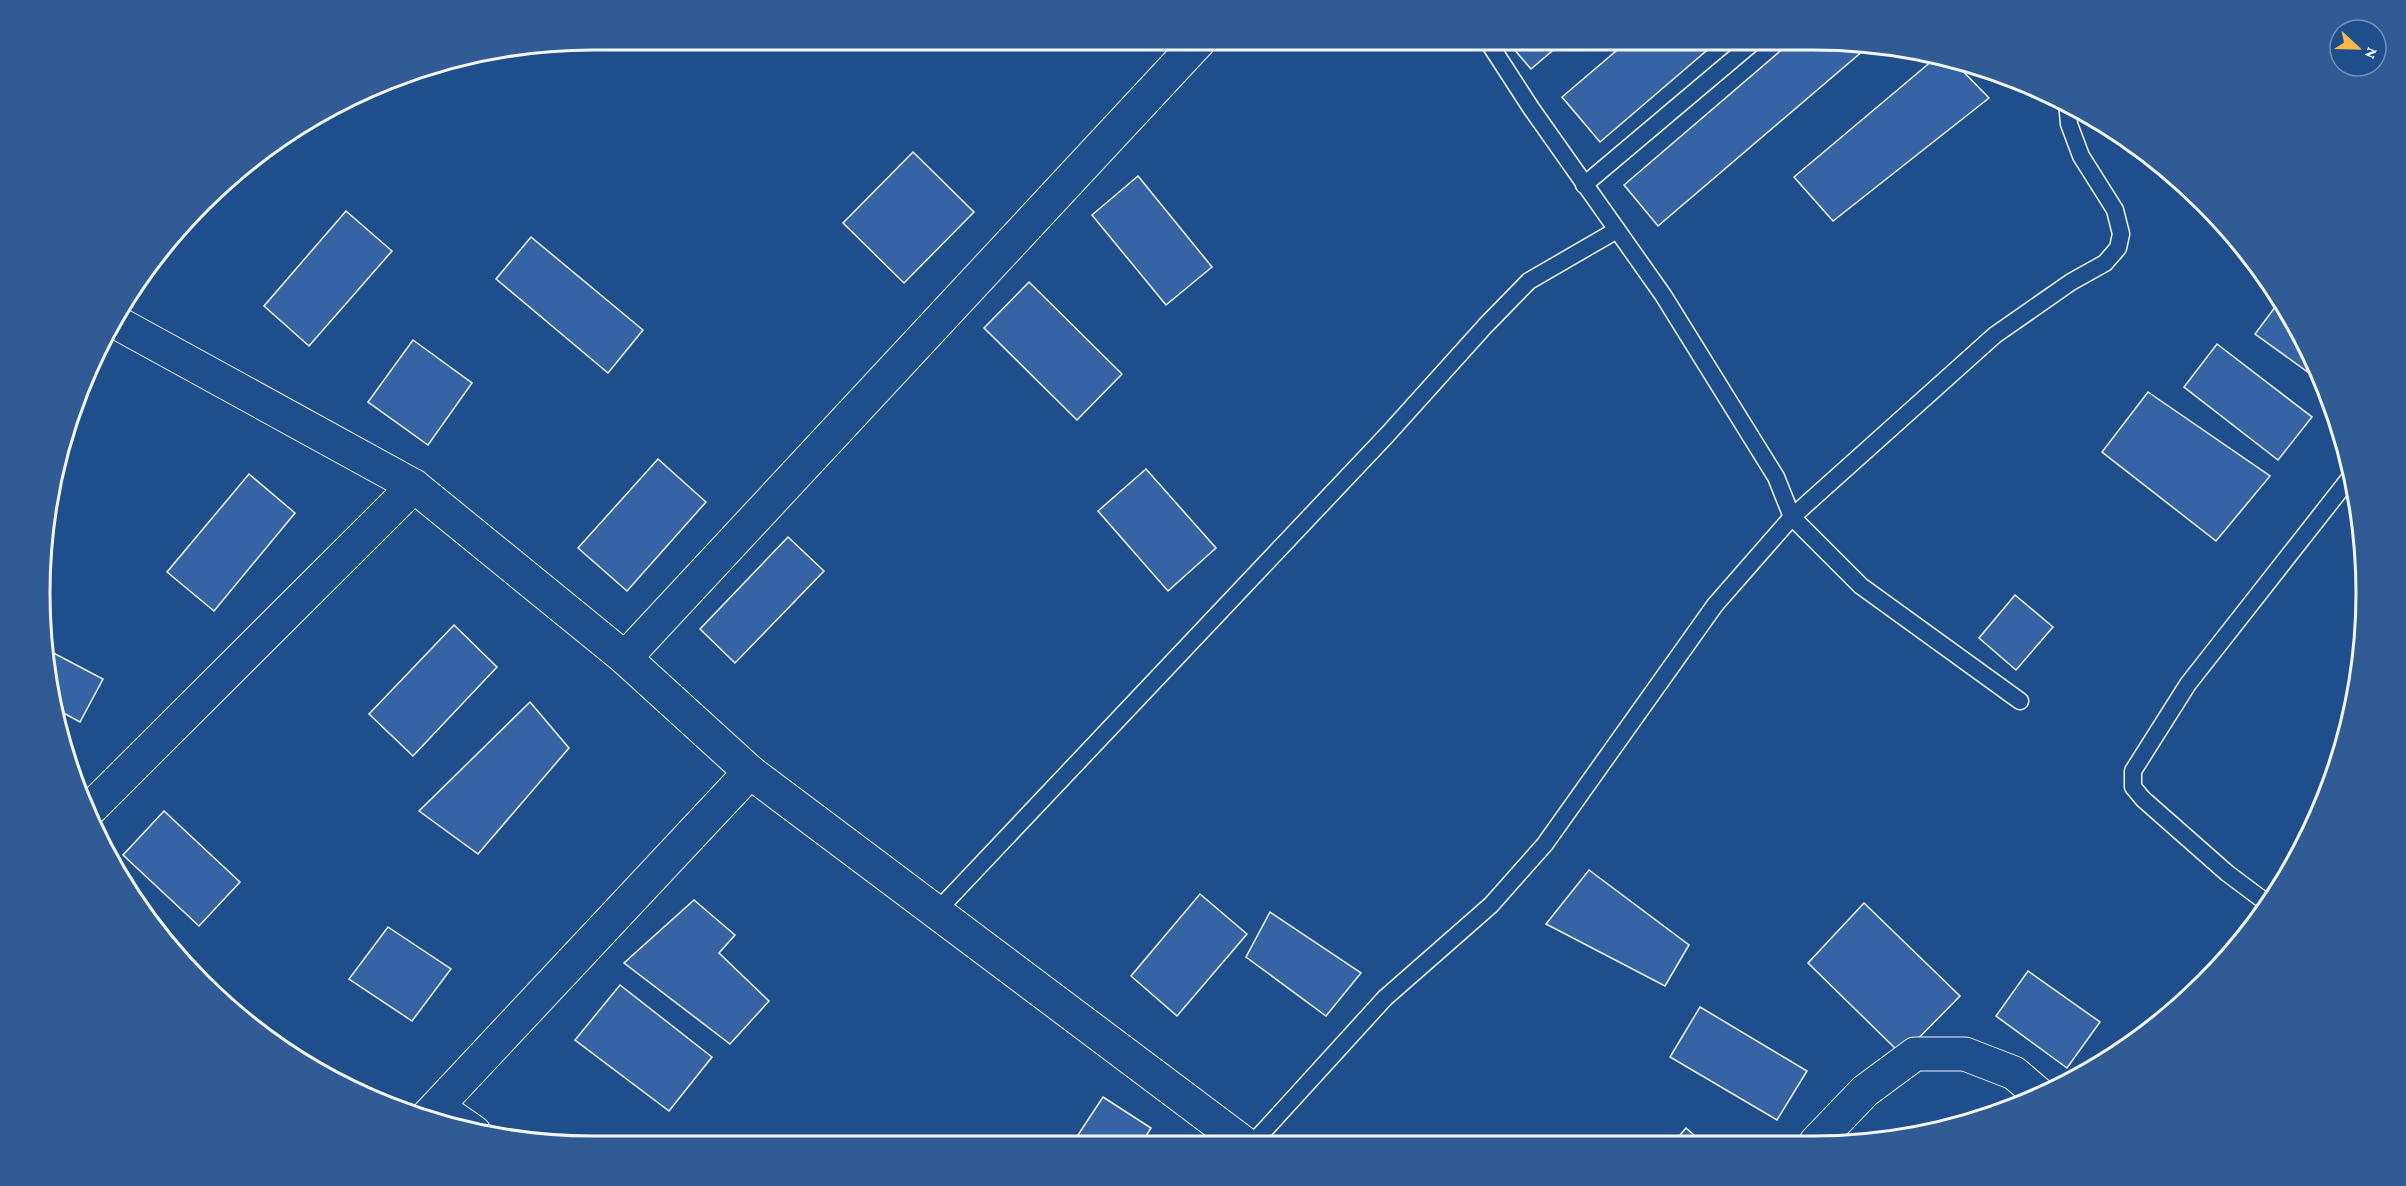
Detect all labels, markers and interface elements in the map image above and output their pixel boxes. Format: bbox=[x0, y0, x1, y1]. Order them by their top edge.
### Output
north arrow bbox=[2328, 18, 2388, 78]
text: N bbox=[2361, 45, 2381, 62]

